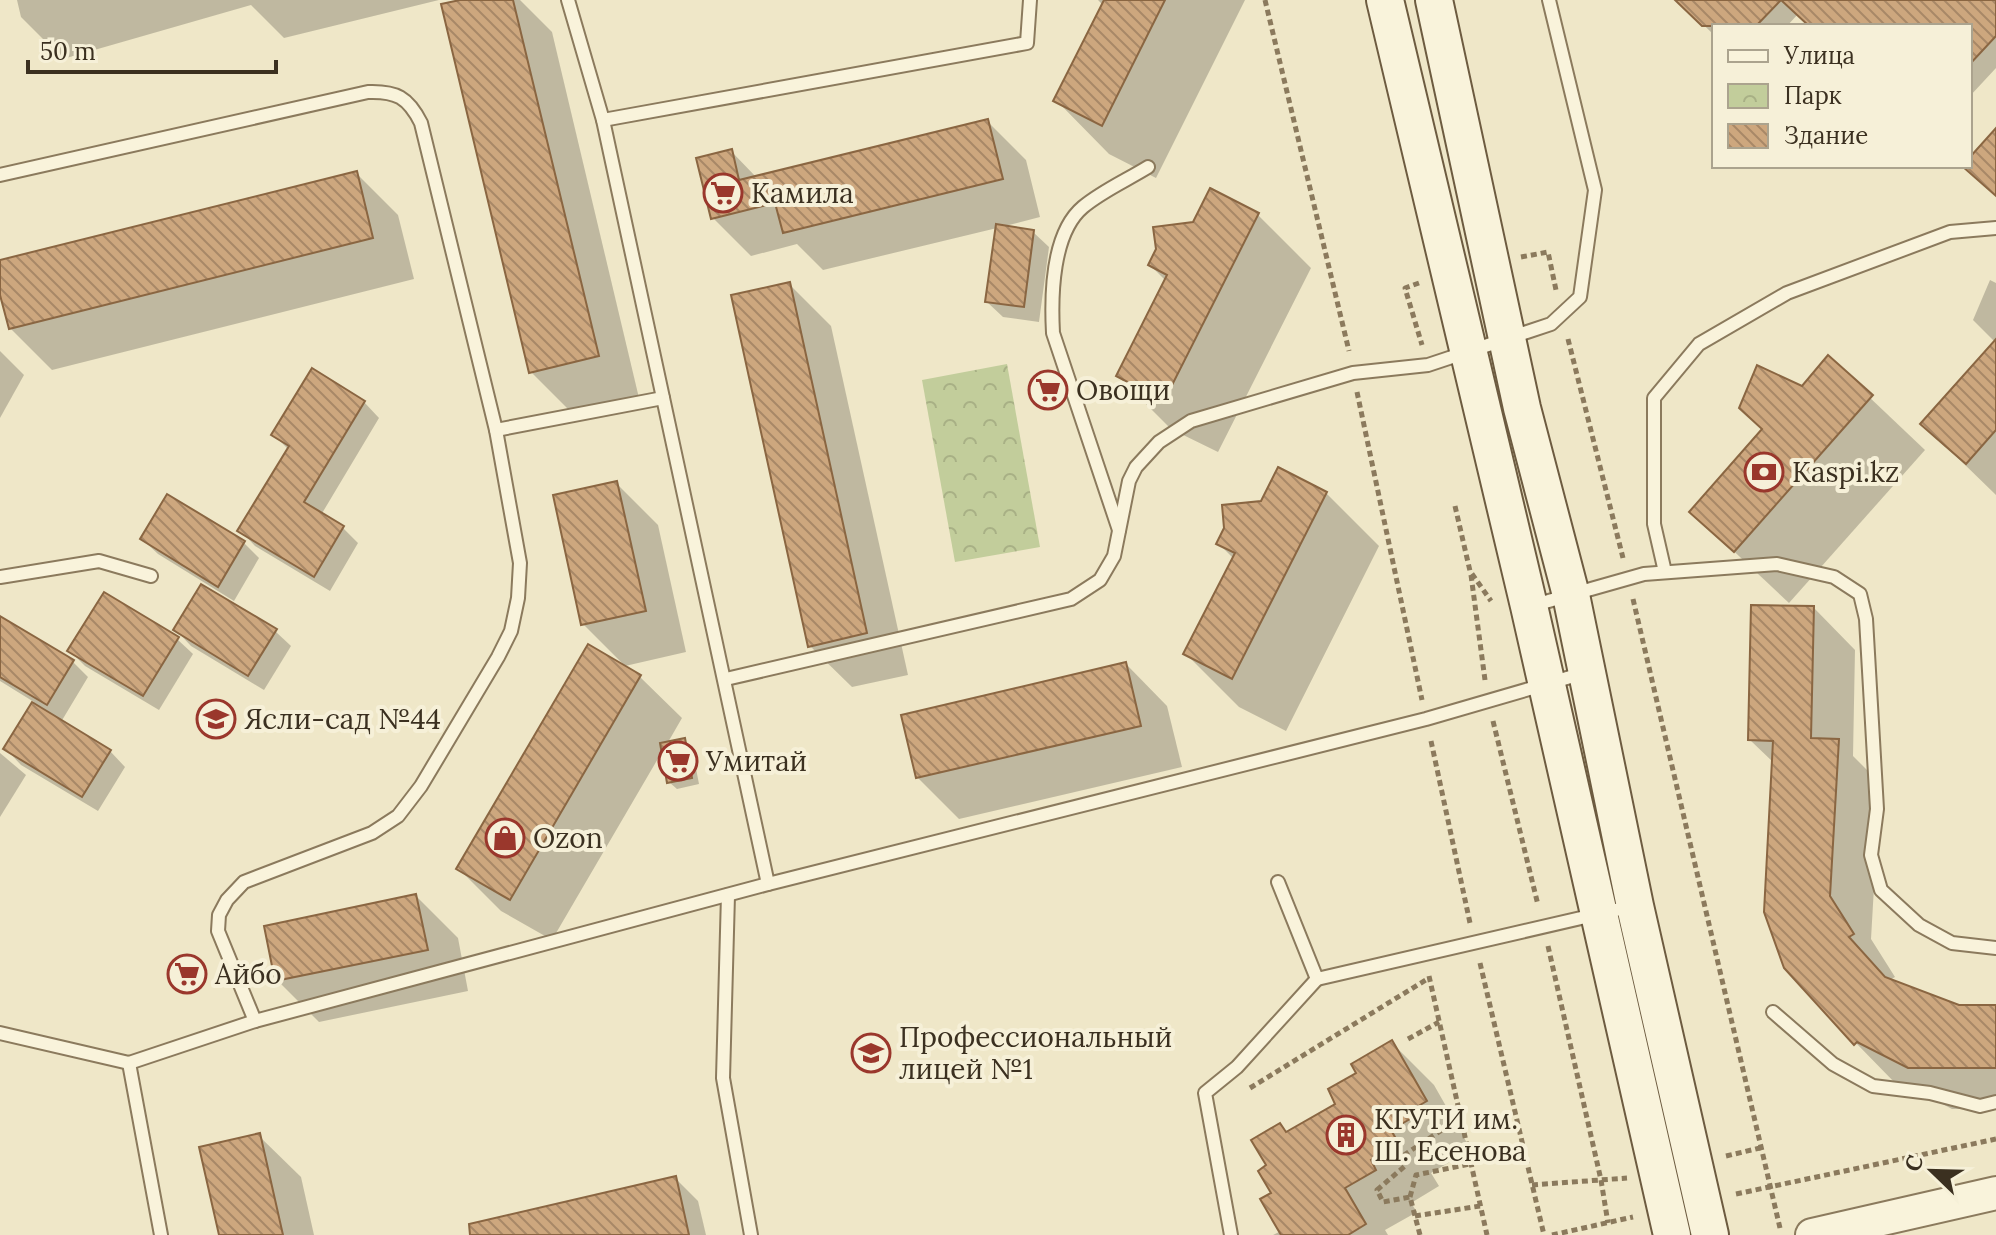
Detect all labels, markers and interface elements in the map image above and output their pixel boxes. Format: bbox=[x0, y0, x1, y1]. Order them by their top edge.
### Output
scale bar bbox=[28, 24, 276, 74]
legend bbox=[1712, 24, 1972, 168]
text: 50 m bbox=[40, 36, 96, 67]
text: Улица bbox=[1783, 40, 1855, 71]
text: Парк bbox=[1784, 80, 1842, 111]
text: Здание bbox=[1784, 120, 1868, 151]
supermarket icon: Камила bbox=[702, 172, 744, 214]
place label: Камила bbox=[751, 175, 854, 211]
supermarket icon: Овощи bbox=[1027, 369, 1069, 411]
place label: Овощи bbox=[1076, 372, 1170, 408]
bank icon: Kaspi.kz bbox=[1743, 451, 1785, 493]
place label: Kaspi.kz bbox=[1792, 454, 1899, 490]
school or university icon: Ясли-сад №44 bbox=[195, 698, 237, 740]
place label: Ясли-сад №44 bbox=[244, 701, 441, 737]
supermarket icon: Умитай bbox=[657, 740, 699, 782]
place label: Умитай bbox=[705, 743, 807, 779]
shop icon: Ozon bbox=[484, 817, 526, 859]
place label: Ozon bbox=[533, 820, 603, 856]
supermarket icon: Айбо bbox=[166, 953, 208, 995]
place label: Айбо bbox=[214, 956, 282, 992]
place label: Профессиональный лицей №1 bbox=[899, 1019, 1172, 1087]
school or university icon: Профессиональный лицей №1 bbox=[850, 1032, 892, 1074]
place label: КГУТИ им. Ш. Есенова bbox=[1374, 1101, 1527, 1169]
building icon: КГУТИ им. Ш. Есенова bbox=[1325, 1114, 1367, 1156]
north arrow bbox=[1892, 1131, 1972, 1211]
text: С bbox=[1898, 1151, 1929, 1176]

